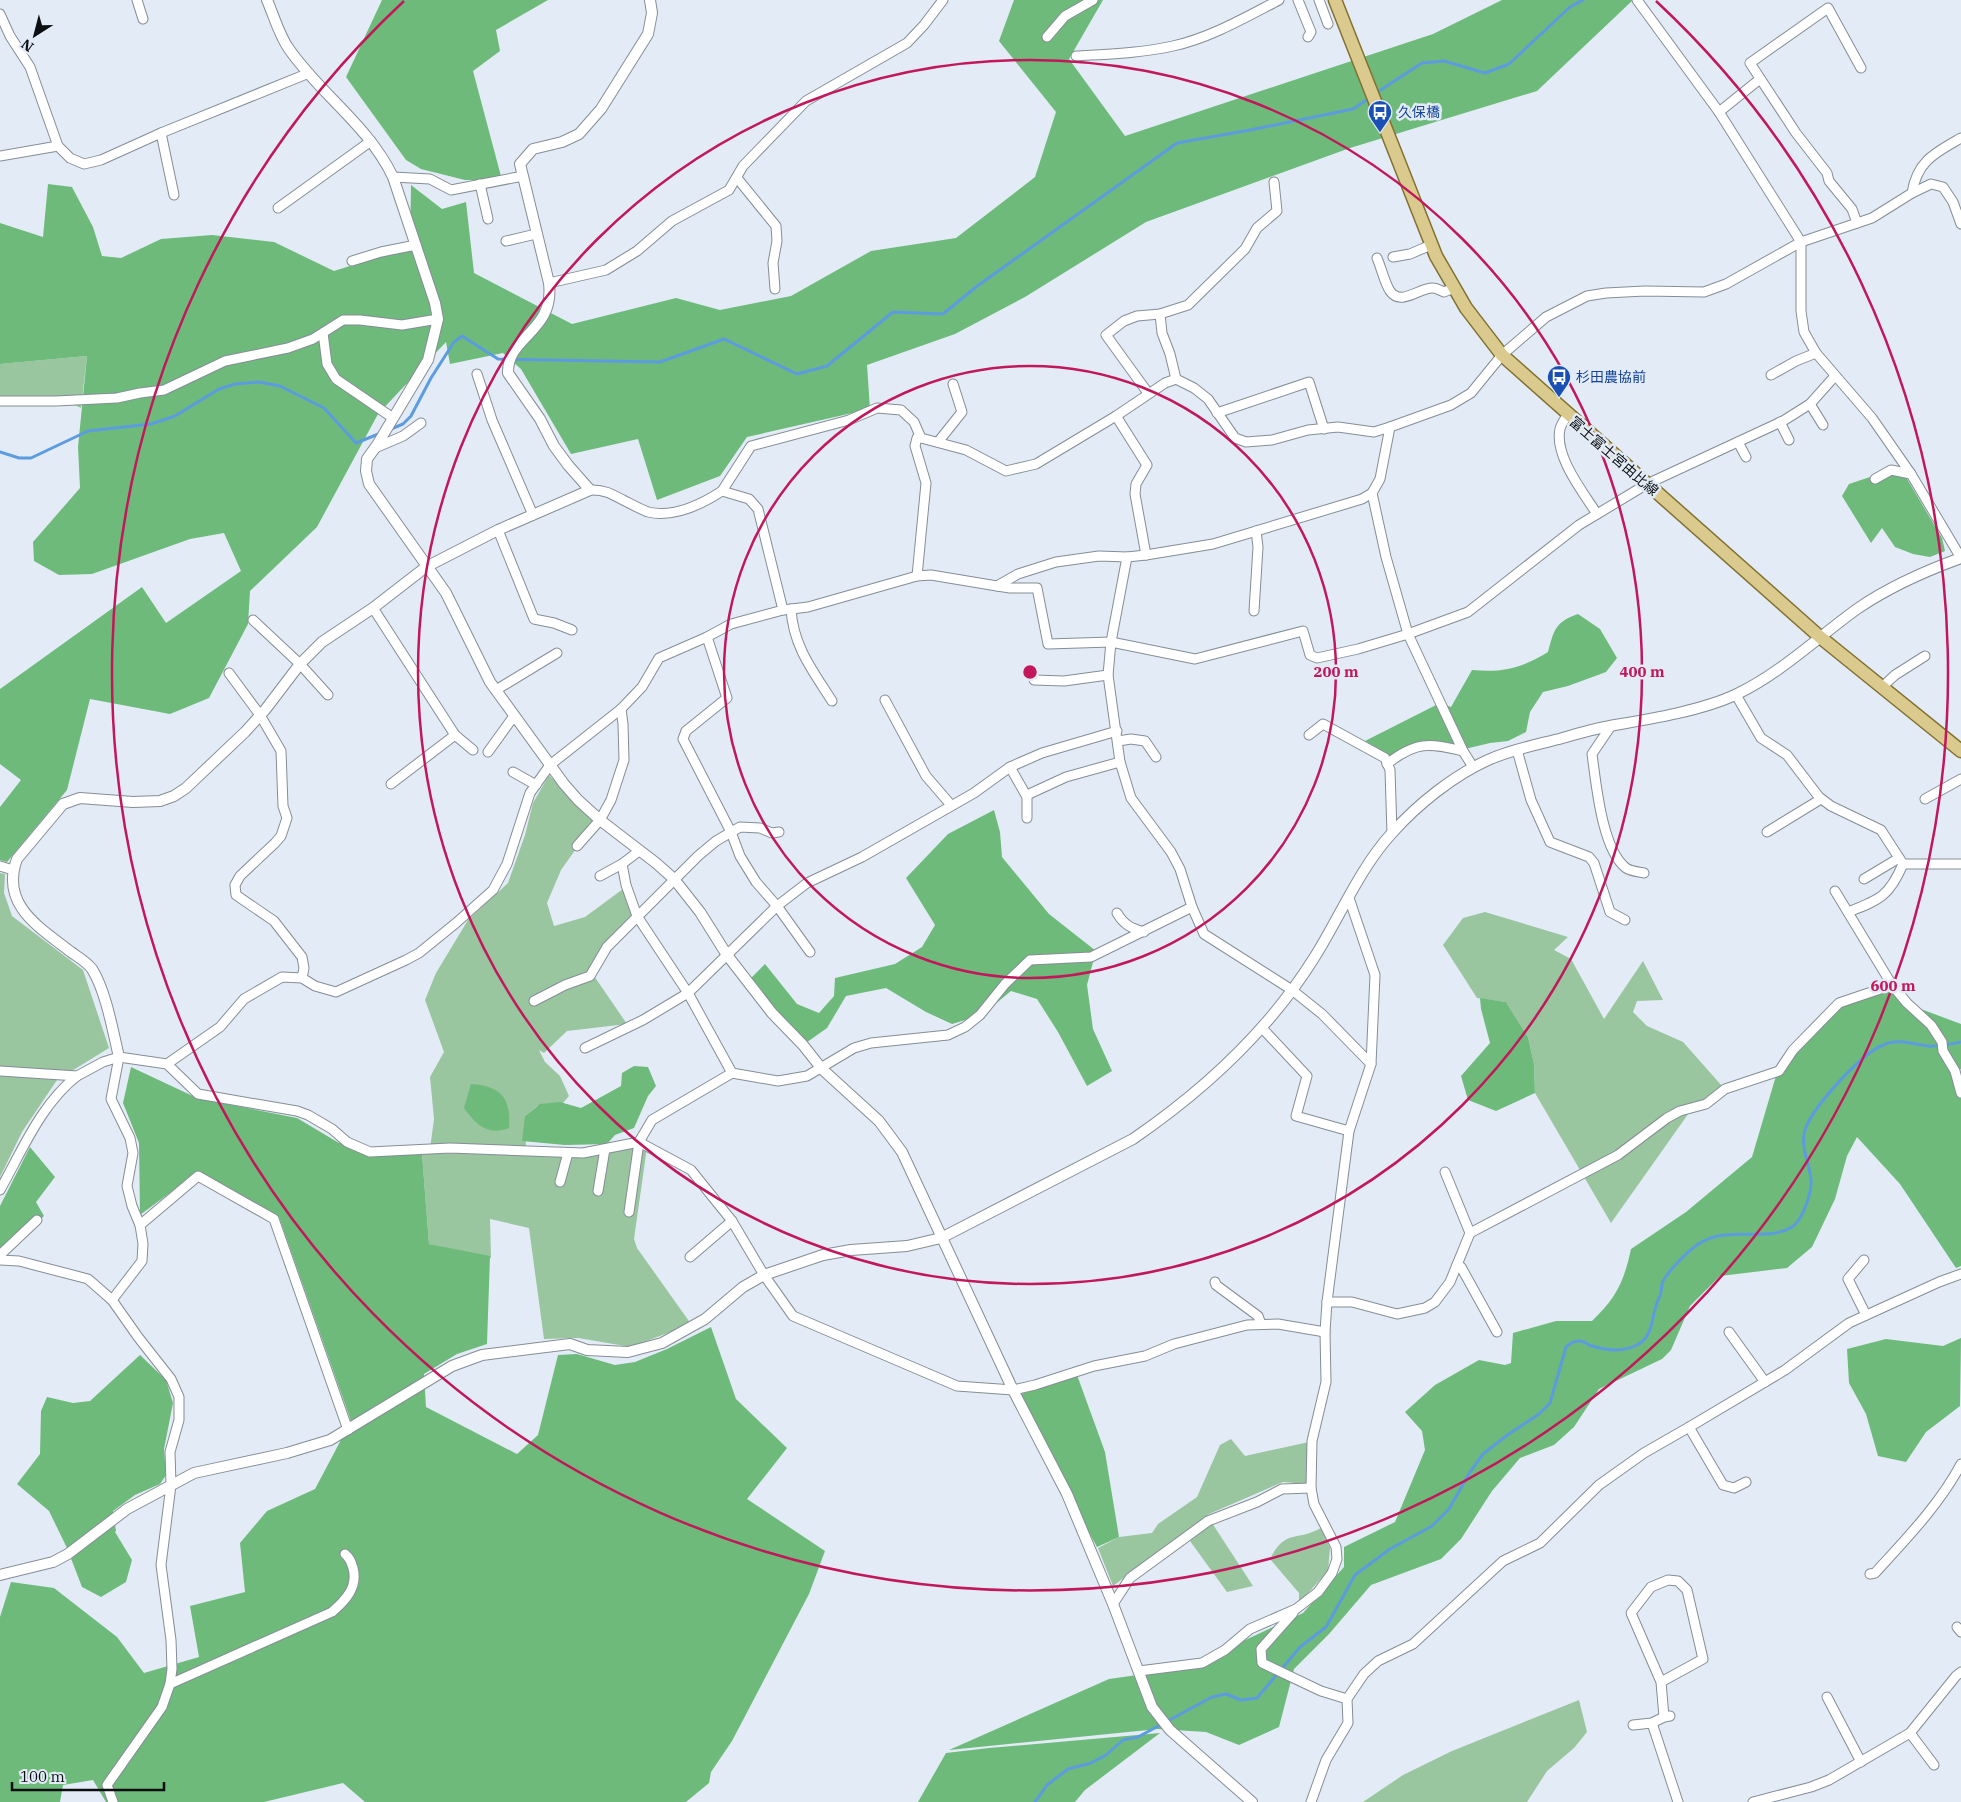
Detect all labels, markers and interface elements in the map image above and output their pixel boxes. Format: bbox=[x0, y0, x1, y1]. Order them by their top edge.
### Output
north arrow bbox=[10, 10, 60, 60]
text: N bbox=[18, 35, 37, 56]
bus stop icon: 久保橋 bbox=[1367, 99, 1393, 133]
place label: 久保橋 bbox=[1398, 103, 1440, 121]
bus stop icon: 杉田農協前 bbox=[1546, 364, 1572, 398]
place label: 杉田農協前 bbox=[1576, 368, 1646, 386]
street label: 富士富士宮由比線 bbox=[1566, 412, 1662, 500]
text: 200 m bbox=[1313, 662, 1359, 681]
text: 400 m bbox=[1619, 662, 1665, 681]
centre of rings bbox=[1021, 663, 1039, 681]
text: 600 m bbox=[1870, 976, 1916, 995]
scale bar bbox=[12, 1760, 165, 1792]
text: 100 m bbox=[20, 1767, 65, 1786]

